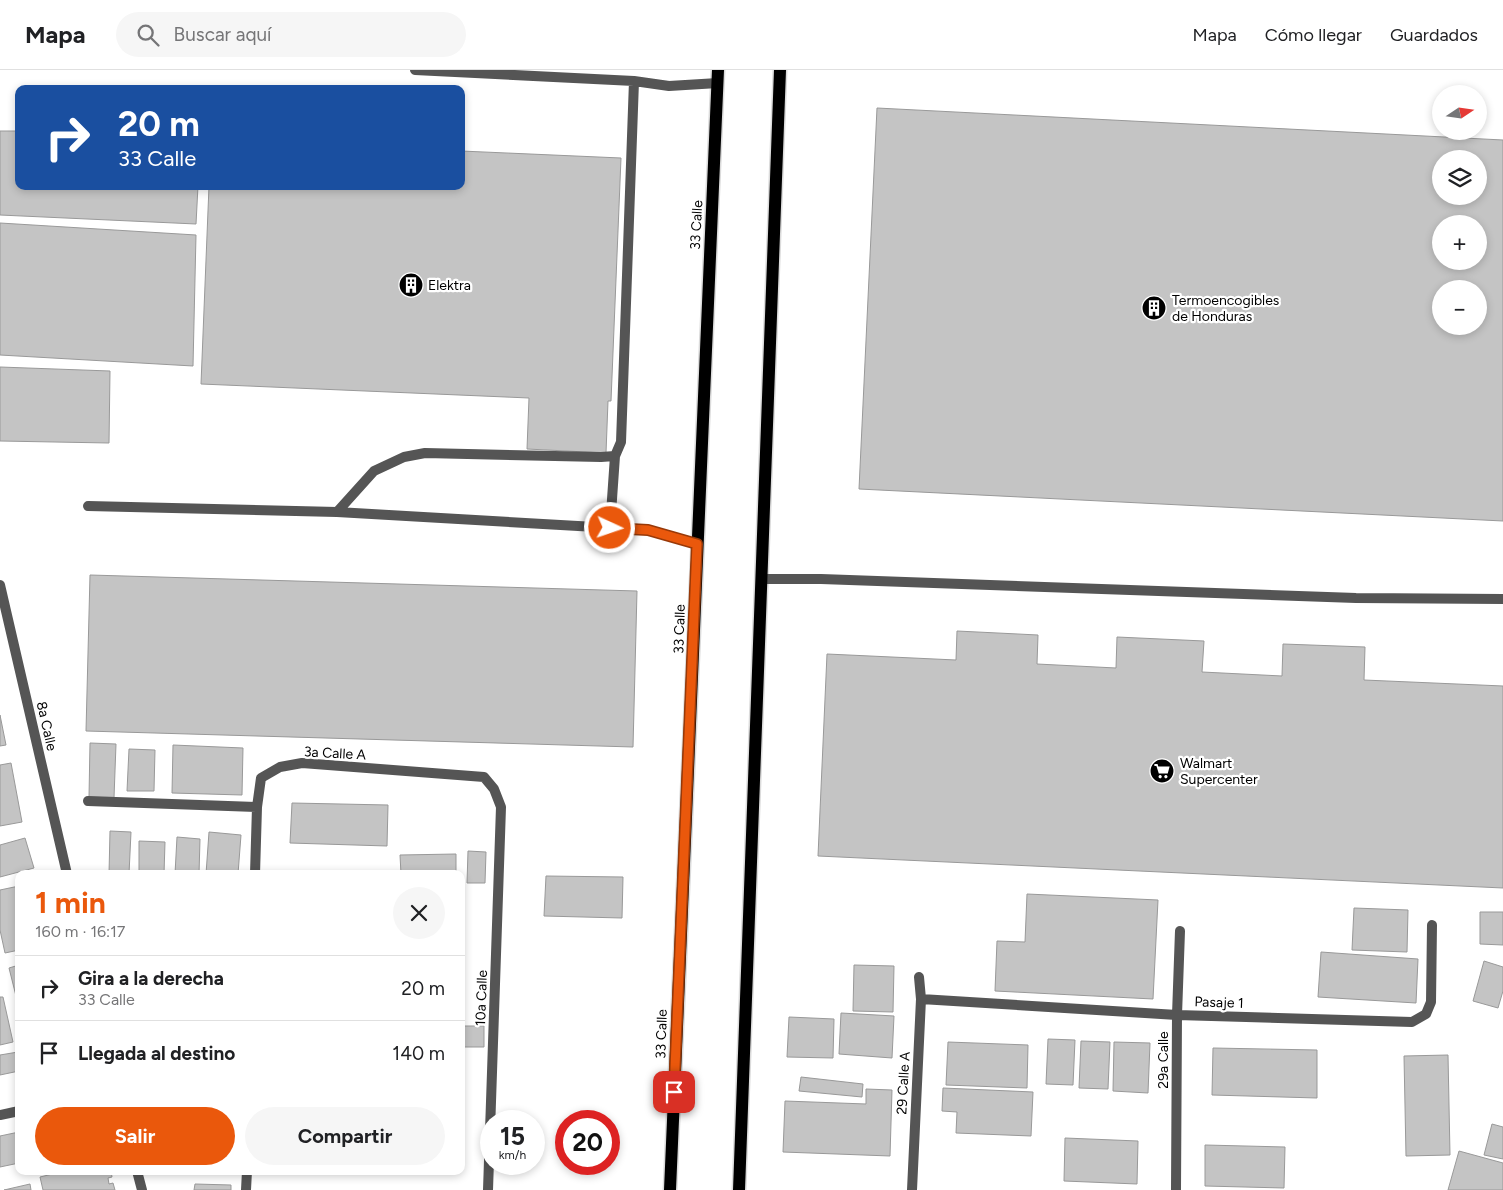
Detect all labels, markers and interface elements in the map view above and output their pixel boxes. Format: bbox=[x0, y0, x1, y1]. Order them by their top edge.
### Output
search box bbox=[116, 12, 466, 57]
text: Mapa bbox=[25, 20, 86, 49]
icon: search bbox=[134, 21, 162, 49]
text: Buscar aquí bbox=[174, 23, 271, 46]
text: Mapa bbox=[1192, 24, 1237, 46]
text: Cómo llegar bbox=[1265, 24, 1362, 46]
text: Guardados bbox=[1390, 24, 1478, 46]
north arrow bbox=[1432, 85, 1488, 140]
map controls bbox=[1432, 85, 1487, 335]
text: 20 m bbox=[118, 103, 200, 145]
icon: right bbox=[35, 105, 100, 170]
text: 33 Calle bbox=[118, 145, 196, 172]
button: layers bbox=[1432, 150, 1487, 205]
street label: 33 Calle bbox=[687, 199, 706, 250]
button: + bbox=[1432, 215, 1487, 270]
building icon: Elektra bbox=[398, 272, 424, 298]
place label: Elektra bbox=[428, 277, 471, 294]
button: − bbox=[1432, 280, 1487, 335]
place label: Termoencogibles de Honduras bbox=[1172, 292, 1279, 325]
building icon: Termoencogibles de Honduras bbox=[1141, 295, 1167, 321]
position arrow bbox=[583, 501, 635, 553]
street label: 33 Calle bbox=[670, 604, 689, 654]
street label: 8a Calle bbox=[33, 700, 61, 753]
street label: 3a Calle A bbox=[303, 743, 367, 764]
place label: Walmart Supercenter bbox=[1180, 755, 1258, 788]
supermarket icon: Walmart Supercenter bbox=[1149, 758, 1175, 784]
text: 1 min bbox=[35, 884, 106, 921]
button: close bbox=[393, 887, 445, 939]
text: 160 m · 16:17 bbox=[35, 922, 125, 941]
text: Gira a la derecha bbox=[78, 967, 224, 990]
street label: 10a Calle bbox=[472, 969, 491, 1027]
icon: right bbox=[35, 974, 63, 1002]
text: 20 m bbox=[401, 977, 445, 1000]
text: 33 Calle bbox=[78, 990, 135, 1009]
street label: Pasaje 1 bbox=[1194, 993, 1244, 1012]
street label: 33 Calle bbox=[652, 1009, 671, 1059]
street label: 29a Calle bbox=[1155, 1031, 1172, 1089]
icon: arrive bbox=[35, 1039, 63, 1067]
text: Llegada al destino bbox=[78, 1042, 235, 1065]
text: 140 m bbox=[392, 1042, 445, 1065]
street label: 29 Calle A bbox=[893, 1051, 914, 1115]
pin bbox=[653, 1071, 695, 1113]
icon: arrive bbox=[660, 1078, 688, 1106]
button: Salir bbox=[35, 1107, 235, 1165]
button: Compartir bbox=[245, 1107, 445, 1165]
speed limit sign: 20 bbox=[555, 1110, 620, 1175]
text: 15 bbox=[500, 1121, 525, 1151]
text: km/h bbox=[499, 1148, 526, 1162]

